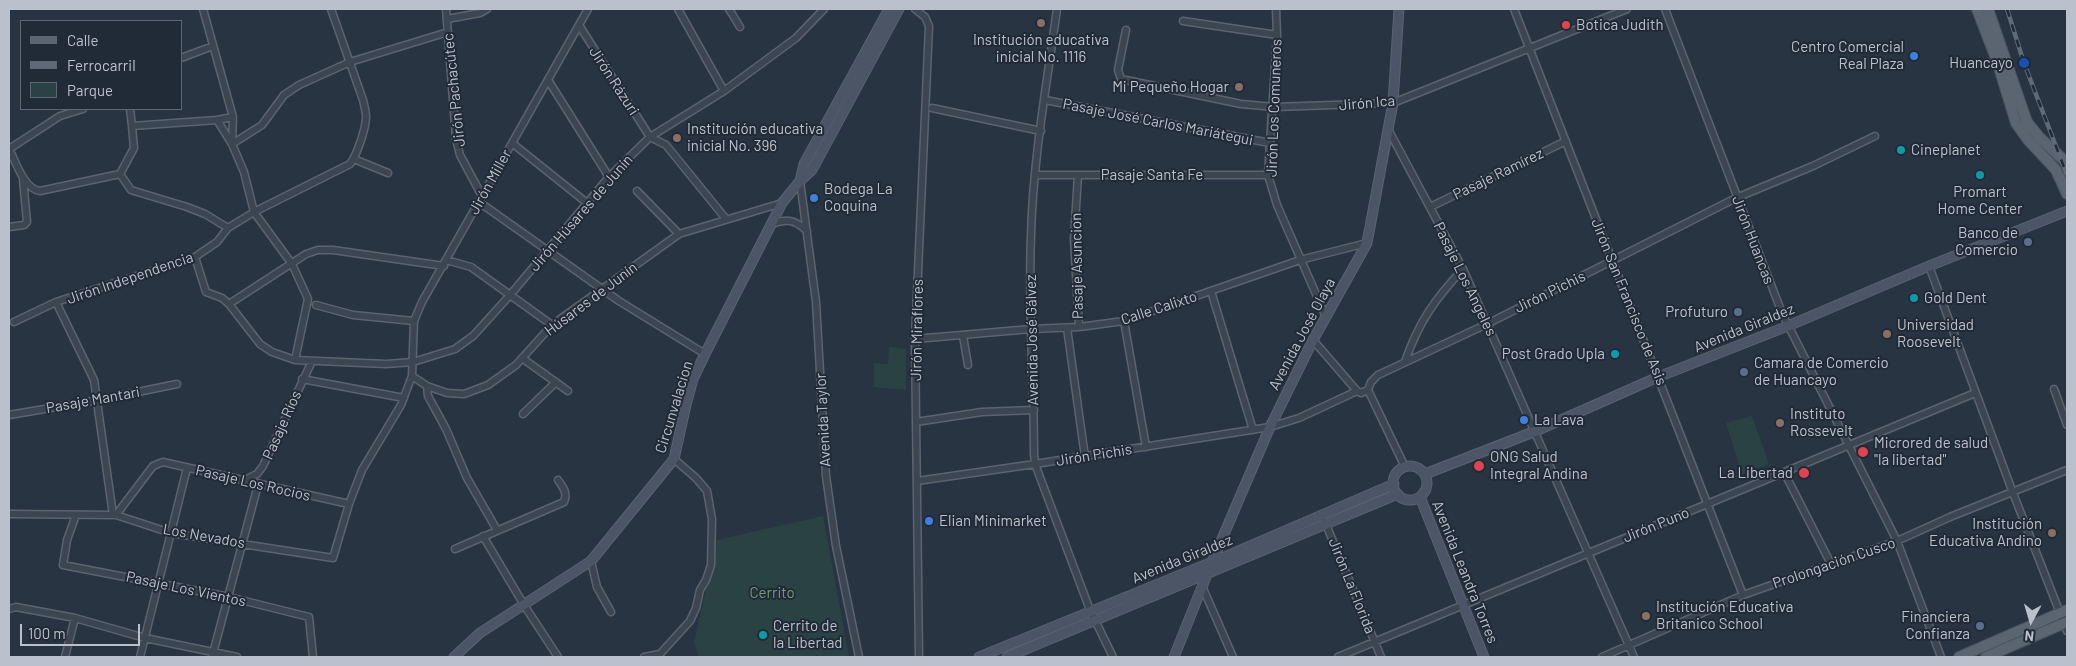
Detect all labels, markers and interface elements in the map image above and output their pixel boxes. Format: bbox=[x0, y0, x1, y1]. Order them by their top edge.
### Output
place label: Botica Judith bbox=[1576, 16, 1663, 34]
marker: Institución educativa inicial No. 1116 bbox=[1035, 17, 1047, 29]
marker: Botica Judith bbox=[1560, 19, 1572, 31]
legend bbox=[20, 20, 182, 110]
text: Calle bbox=[67, 31, 99, 49]
place label: Institución educativa inicial No. 1116 bbox=[973, 31, 1109, 66]
street label: Jirón Pachacútec bbox=[439, 32, 469, 148]
place label: Centro Comercial Real Plaza bbox=[1791, 38, 1904, 73]
street label: Jirón Los Comuneros bbox=[1263, 39, 1285, 177]
street label: Jirón Rázuri bbox=[585, 43, 643, 119]
marker: Centro Comercial Real Plaza bbox=[1908, 50, 1920, 62]
place label: Huancayo bbox=[1949, 54, 2013, 72]
text: Ferrocarril bbox=[67, 56, 136, 74]
marker: Huancayo bbox=[2017, 56, 2031, 70]
place label: Mi Pequeño Hogar bbox=[1112, 78, 1229, 96]
text: Parque bbox=[67, 81, 113, 99]
marker: Mi Pequeño Hogar bbox=[1233, 81, 1245, 93]
street label: Jirón Ica bbox=[1338, 92, 1396, 114]
street label: Pasaje José Carlos Mariátegui bbox=[1061, 95, 1255, 149]
place label: Institución educativa inicial No. 396 bbox=[687, 120, 823, 155]
marker: Institución educativa inicial No. 396 bbox=[671, 132, 683, 144]
place label: Cineplanet bbox=[1911, 141, 1981, 159]
street label: Pasaje Ramírez bbox=[1450, 144, 1546, 204]
marker: Cineplanet bbox=[1895, 144, 1907, 156]
street label: Jirón Miller bbox=[465, 146, 515, 218]
street label: Jirón Húsares de Junín bbox=[526, 151, 636, 275]
street label: Pasaje Santa Fe bbox=[1101, 166, 1203, 184]
marker: Promart Home Center bbox=[1974, 169, 1986, 181]
place label: Bodega La Coquina bbox=[824, 180, 893, 215]
place label: Promart Home Center bbox=[1937, 183, 2023, 218]
marker: Bodega La Coquina bbox=[808, 192, 820, 204]
street label: Jirón Huancas bbox=[1728, 193, 1778, 287]
street label: Pasaje Asuncion bbox=[1067, 213, 1087, 319]
street label: Jirón San Francisco de Asis bbox=[1587, 216, 1671, 388]
street label: Pasaje Los Angeles bbox=[1430, 219, 1500, 339]
place label: Banco de Comercio bbox=[1955, 224, 2018, 259]
marker: Banco de Comercio bbox=[2022, 236, 2034, 248]
street label: Jirón Independencia bbox=[64, 248, 196, 308]
street label: Húsares de Junín bbox=[541, 258, 641, 340]
street label: Jirón Pichis bbox=[1512, 267, 1588, 317]
street label: Avenida José Gálvez bbox=[1022, 274, 1042, 406]
street label: Avenida José Olaya bbox=[1265, 275, 1339, 393]
street label: Jirón Miraflores bbox=[907, 279, 927, 381]
street label: Calle Calixto bbox=[1119, 287, 1199, 329]
place label: Gold Dent bbox=[1924, 289, 1987, 307]
marker: Gold Dent bbox=[1908, 292, 1920, 304]
street label: Avenida Giraldez bbox=[1691, 300, 1797, 356]
place label: Profuturo bbox=[1665, 303, 1728, 321]
marker: Profuturo bbox=[1732, 306, 1744, 318]
place label: Universidad Roosevelt bbox=[1897, 316, 1974, 351]
marker: Universidad Roosevelt bbox=[1881, 328, 1893, 340]
place label: Post Grado Upla bbox=[1502, 345, 1605, 363]
marker: Post Grado Upla bbox=[1609, 348, 1621, 360]
place label: Camara de Comercio de Huancayo bbox=[1754, 354, 1889, 389]
street label: Circunvalacion bbox=[651, 359, 697, 455]
marker: Camara de Comercio de Huancayo bbox=[1738, 366, 1750, 378]
street label: Avenida Taylor bbox=[812, 372, 834, 468]
street label: Pasaje Mantari bbox=[45, 383, 141, 417]
street label: Pasaje Ríos bbox=[259, 388, 305, 462]
place label: Instituto Rossevelt bbox=[1790, 405, 1853, 440]
place label: La Lava bbox=[1534, 411, 1584, 429]
marker: La Lava bbox=[1518, 414, 1530, 426]
marker: Instituto Rossevelt bbox=[1774, 417, 1786, 429]
place label: Microred de salud "la libertad" bbox=[1874, 434, 1988, 469]
street label: Jirón Pichis bbox=[1055, 440, 1133, 470]
marker: Microred de salud "la libertad" bbox=[1856, 445, 1870, 459]
place label: ONG Salud Integral Andina bbox=[1490, 448, 1588, 483]
marker: ONG Salud Integral Andina bbox=[1472, 459, 1486, 473]
street label: Pasaje Los Rocios bbox=[194, 461, 312, 505]
place label: La Libertad bbox=[1718, 464, 1793, 482]
marker: La Libertad bbox=[1797, 466, 1811, 480]
street label: Avenida Leandra Torres bbox=[1428, 498, 1502, 646]
street label: Jirón Puno bbox=[1620, 504, 1692, 546]
place label: Elian Minimarket bbox=[939, 512, 1047, 530]
marker: Elian Minimarket bbox=[923, 515, 935, 527]
place label: Institución Educativa Andino bbox=[1929, 515, 2042, 550]
street label: Los Nevados bbox=[162, 520, 246, 552]
marker: Institución Educativa Andino bbox=[2046, 527, 2058, 539]
street label: Avenida Giraldez bbox=[1129, 531, 1235, 587]
street label: Prolongación Cusco bbox=[1770, 534, 1898, 592]
street label: Jirón La Florida bbox=[1325, 536, 1379, 636]
street label: Pasaje Los Vientos bbox=[124, 567, 248, 611]
park label: Cerrito bbox=[749, 584, 795, 602]
north arrow bbox=[2006, 596, 2056, 646]
place label: Institución Educativa Britanico School bbox=[1656, 598, 1793, 633]
place label: Financiera Confianza bbox=[1901, 608, 1970, 643]
marker: Institución Educativa Britanico School bbox=[1640, 610, 1652, 622]
scale bar bbox=[22, 614, 142, 646]
place label: Cerrito de la Libertad bbox=[773, 617, 843, 652]
marker: Financiera Confianza bbox=[1974, 620, 1986, 632]
text: 100 m bbox=[28, 624, 66, 642]
text: N bbox=[2024, 627, 2035, 645]
marker: Cerrito de la Libertad bbox=[757, 629, 769, 641]

